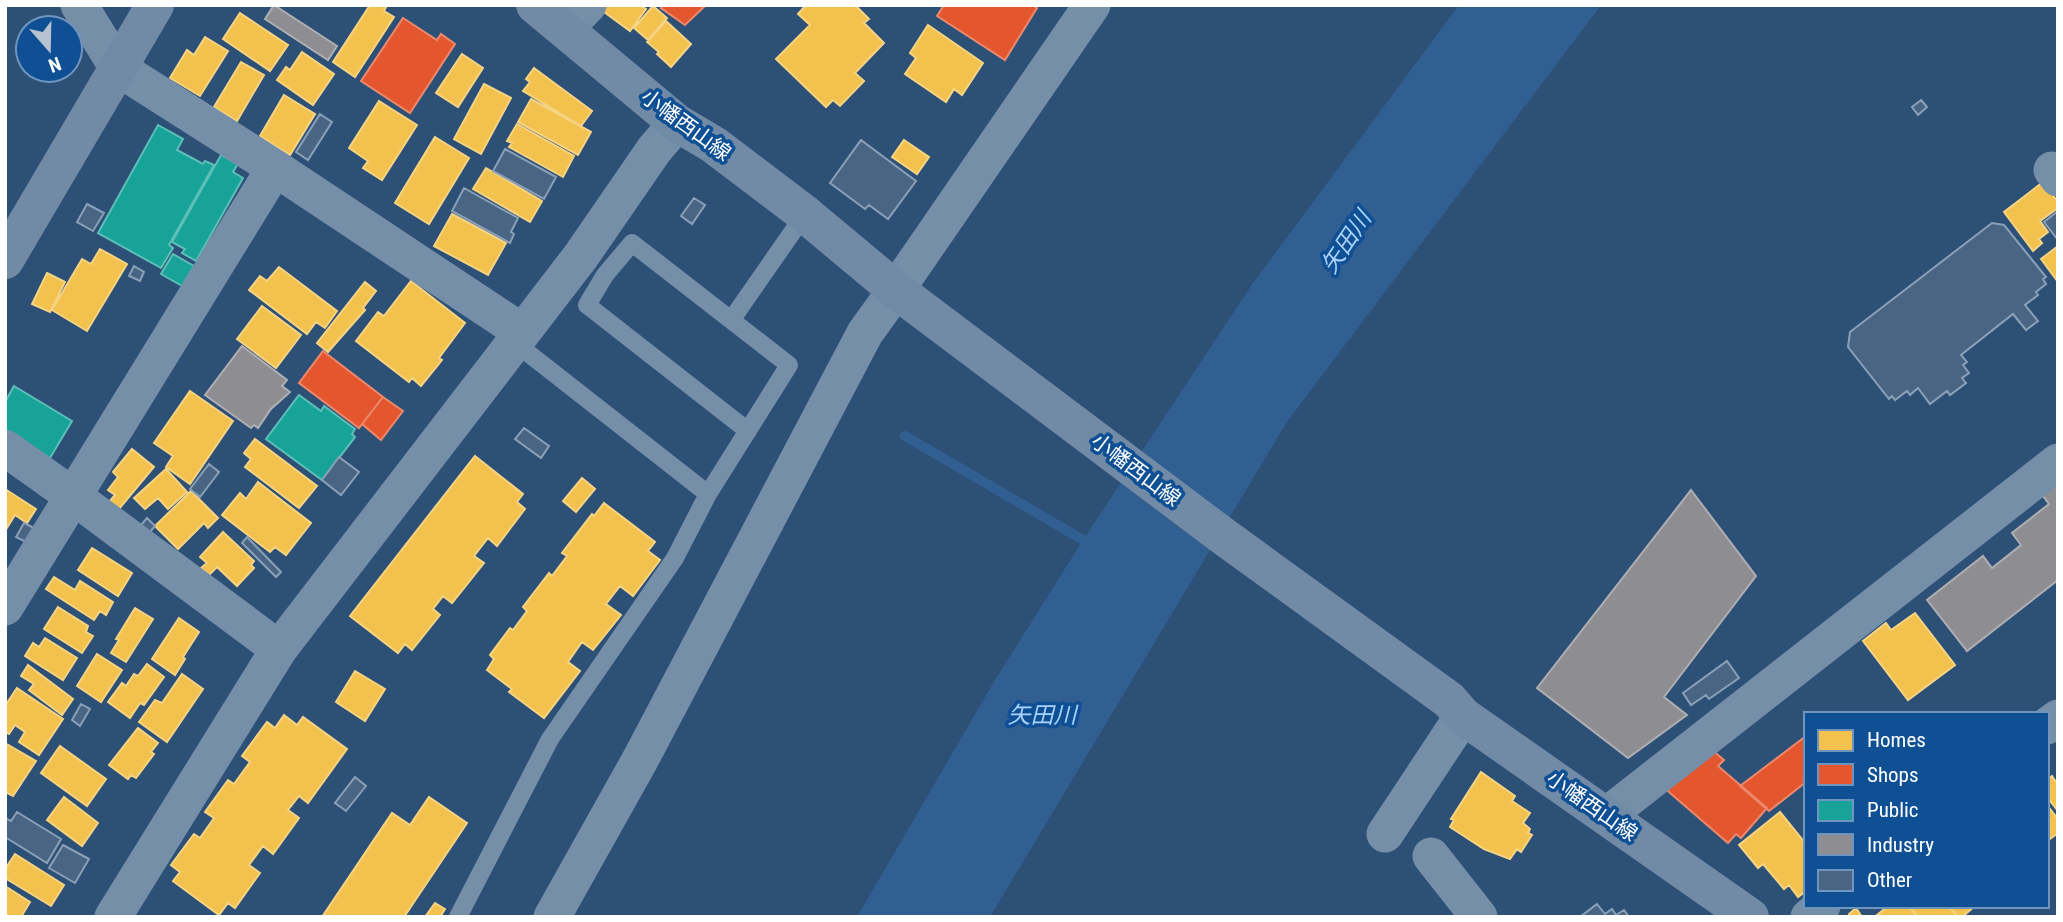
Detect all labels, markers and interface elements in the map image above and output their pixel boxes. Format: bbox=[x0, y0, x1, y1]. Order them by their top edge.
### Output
north arrow bbox=[14, 14, 84, 84]
text: N bbox=[45, 52, 64, 77]
street label: 小幡西山線 bbox=[636, 84, 736, 166]
water label: 矢田川 bbox=[1316, 204, 1379, 278]
street label: 小幡西山線 bbox=[1087, 429, 1185, 511]
water label: 矢田川 bbox=[1008, 702, 1080, 729]
legend bbox=[1804, 712, 2049, 908]
text: Homes bbox=[1867, 728, 1926, 752]
text: Shops bbox=[1867, 763, 1919, 787]
street label: 小幡西山線 bbox=[1542, 766, 1642, 846]
text: Public bbox=[1867, 798, 1919, 822]
text: Industry bbox=[1867, 833, 1934, 857]
text: Other bbox=[1867, 868, 1912, 892]

